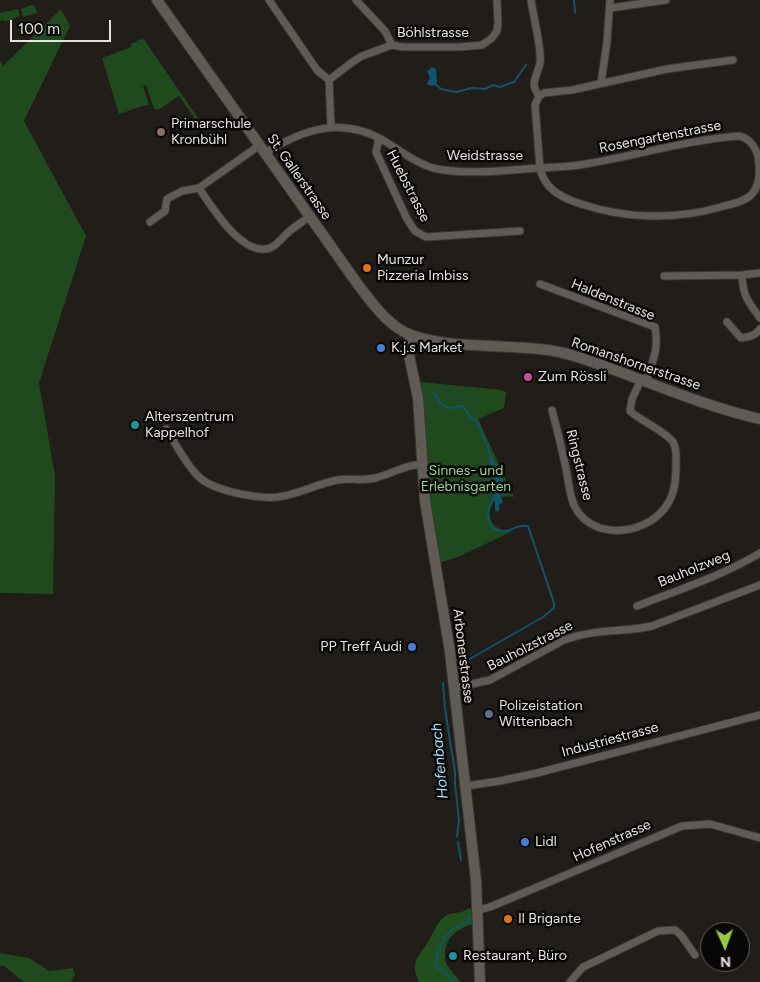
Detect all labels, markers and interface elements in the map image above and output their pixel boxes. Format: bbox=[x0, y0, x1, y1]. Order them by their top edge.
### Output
scale bar bbox=[12, 10, 114, 42]
text: 100 m bbox=[18, 20, 60, 38]
street label: Böhlstrasse bbox=[397, 25, 469, 41]
place label: Primarschule Kronbühl bbox=[171, 116, 251, 148]
street label: Rosengartenstrasse bbox=[598, 117, 722, 157]
marker: Primarschule Kronbühl bbox=[155, 126, 167, 138]
street label: St. Gallerstrasse bbox=[263, 131, 335, 223]
street label: Huebstrasse bbox=[383, 147, 433, 225]
street label: Weidstrasse bbox=[447, 148, 523, 164]
place label: Munzur Pizzeria Imbiss bbox=[377, 252, 469, 284]
marker: Munzur Pizzeria Imbiss bbox=[361, 262, 373, 274]
street label: Haldenstrasse bbox=[569, 276, 657, 324]
street label: Romanshornerstrasse bbox=[569, 334, 703, 394]
place label: K.j.s Market bbox=[391, 340, 462, 356]
marker: K.j.s Market bbox=[375, 342, 387, 354]
place label: Zum Rössli bbox=[538, 369, 606, 385]
marker: Zum Rössli bbox=[522, 371, 534, 383]
place label: Alterszentrum Kappelhof bbox=[145, 409, 234, 442]
marker: Alterszentrum Kappelhof bbox=[129, 419, 141, 431]
street label: Ringstrasse bbox=[562, 428, 596, 502]
park label: Sinnes- und Erlebnisgarten bbox=[421, 463, 511, 496]
street label: Bauholzweg bbox=[656, 547, 732, 591]
street label: Arbonerstrasse bbox=[449, 608, 477, 704]
street label: Bauholzstrasse bbox=[484, 617, 576, 675]
place label: PP Treff Audi bbox=[320, 639, 402, 655]
marker: PP Treff Audi bbox=[406, 641, 418, 653]
place label: Polizeistation Wittenbach bbox=[499, 698, 583, 730]
marker: Polizeistation Wittenbach bbox=[483, 708, 495, 720]
street label: Industriestrasse bbox=[560, 719, 660, 761]
water label: Hofenbach bbox=[428, 722, 452, 800]
street label: Hofenstrasse bbox=[570, 816, 654, 866]
place label: Lidl bbox=[535, 834, 557, 850]
marker: Lidl bbox=[519, 836, 531, 848]
place label: Il Brigante bbox=[518, 911, 581, 927]
marker: Il Brigante bbox=[502, 913, 514, 925]
north arrow bbox=[700, 922, 750, 972]
place label: Restaurant, Büro bbox=[463, 948, 567, 964]
marker: Restaurant, Büro bbox=[447, 950, 459, 962]
text: N bbox=[720, 953, 731, 970]

